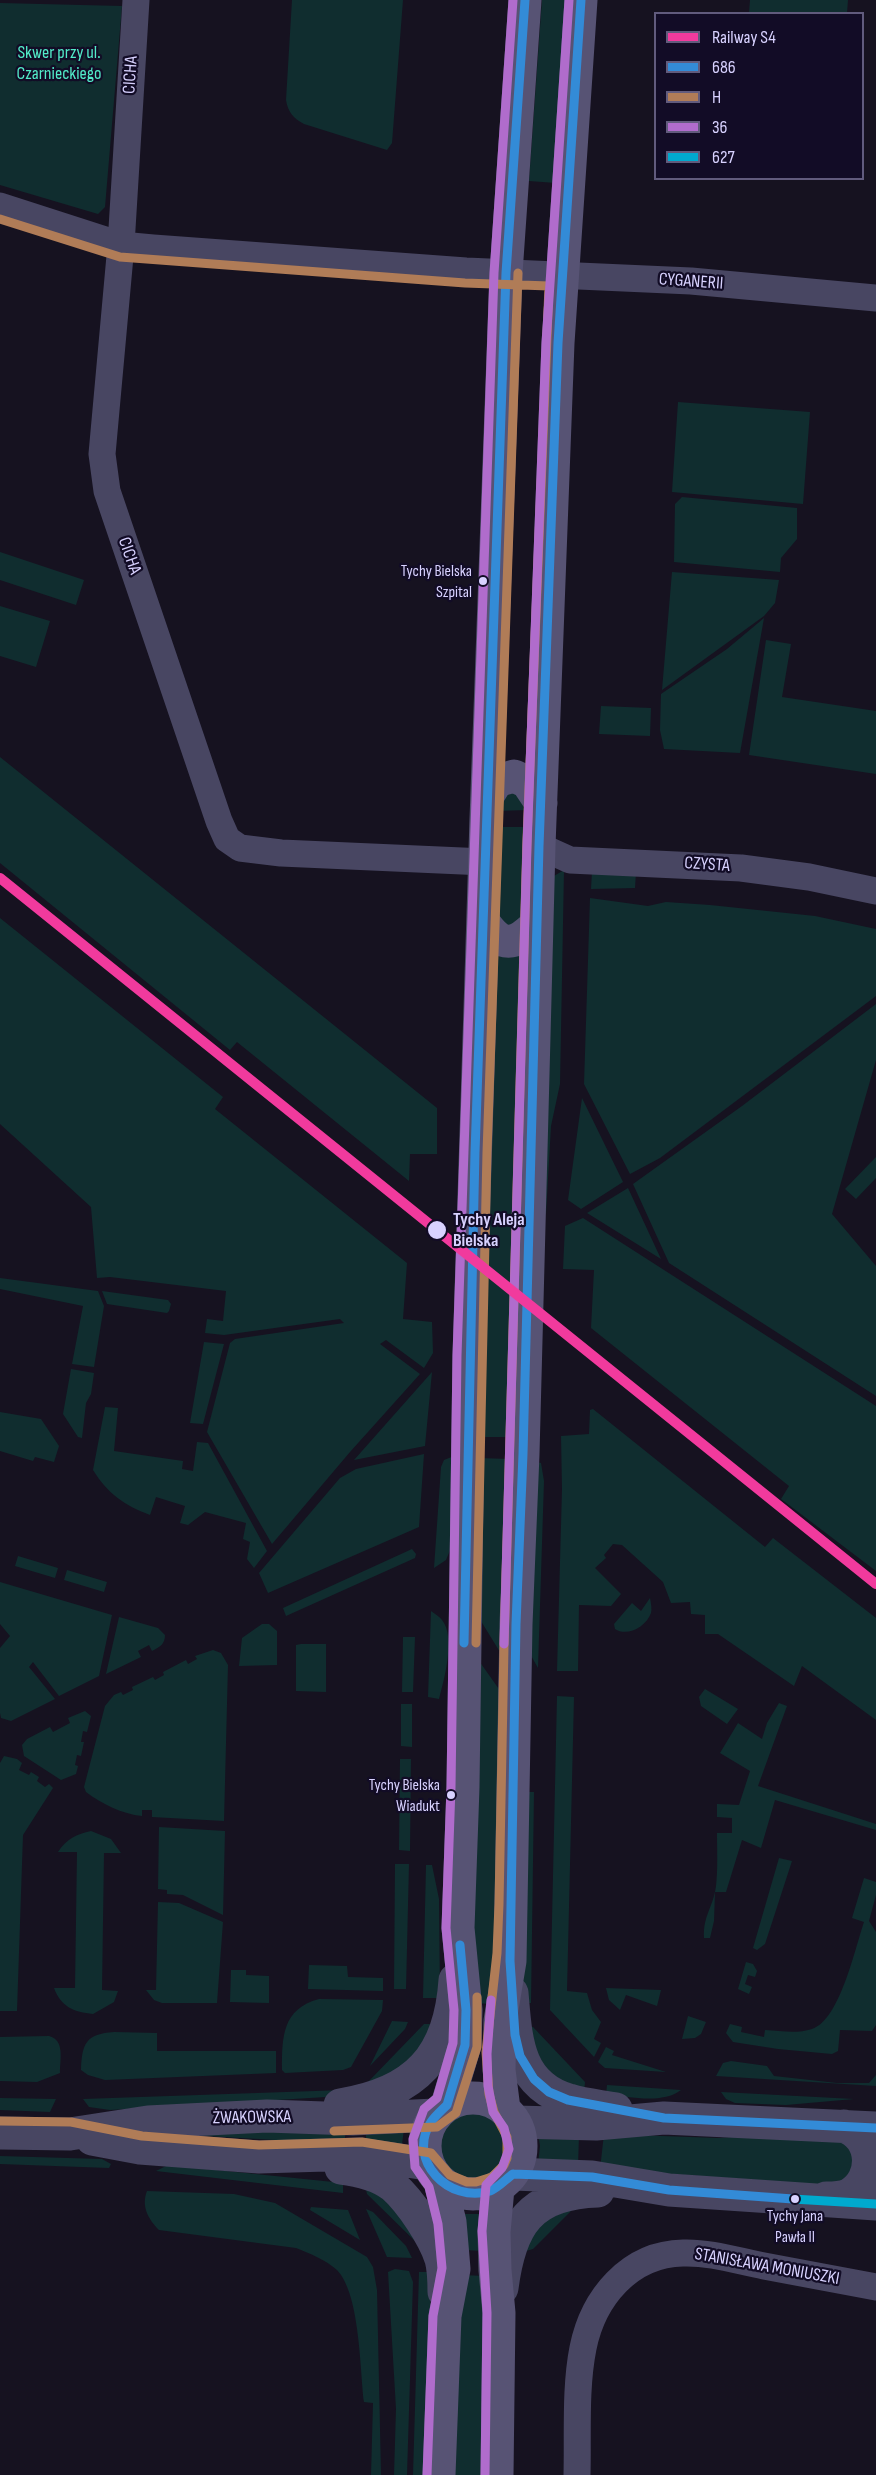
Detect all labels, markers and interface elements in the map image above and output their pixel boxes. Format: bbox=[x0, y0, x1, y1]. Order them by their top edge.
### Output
legend bbox=[654, 12, 864, 180]
text: Railway S4 bbox=[712, 27, 776, 48]
park label: Skwer przy ul. Czarnieckiego bbox=[17, 42, 101, 84]
street label: CICHA bbox=[119, 55, 143, 95]
text: 686 bbox=[712, 57, 736, 78]
text: H bbox=[712, 87, 721, 108]
text: 36 bbox=[712, 117, 727, 138]
text: 627 bbox=[712, 147, 735, 168]
street label: CYGANERII bbox=[658, 269, 724, 295]
street label: CICHA bbox=[113, 535, 145, 577]
place label: Tychy Bielska Szpital bbox=[401, 562, 472, 600]
marker: Tychy Bielska Szpital bbox=[477, 575, 489, 587]
street label: CZYSTA bbox=[684, 853, 730, 877]
place label: Tychy Aleja Bielska bbox=[453, 1209, 525, 1252]
marker: Tychy Aleja Bielska bbox=[426, 1219, 448, 1241]
place label: Tychy Bielska Wiadukt bbox=[369, 1776, 440, 1814]
marker: Tychy Bielska Wiadukt bbox=[445, 1789, 457, 1801]
street label: ŻWAKOWSKA bbox=[213, 2107, 291, 2129]
marker: Tychy Jana Pawła II bbox=[789, 2193, 801, 2205]
place label: Tychy Jana Pawła II bbox=[767, 2207, 823, 2245]
street label: STANISŁAWA MONIUSZKI bbox=[693, 2244, 841, 2290]

